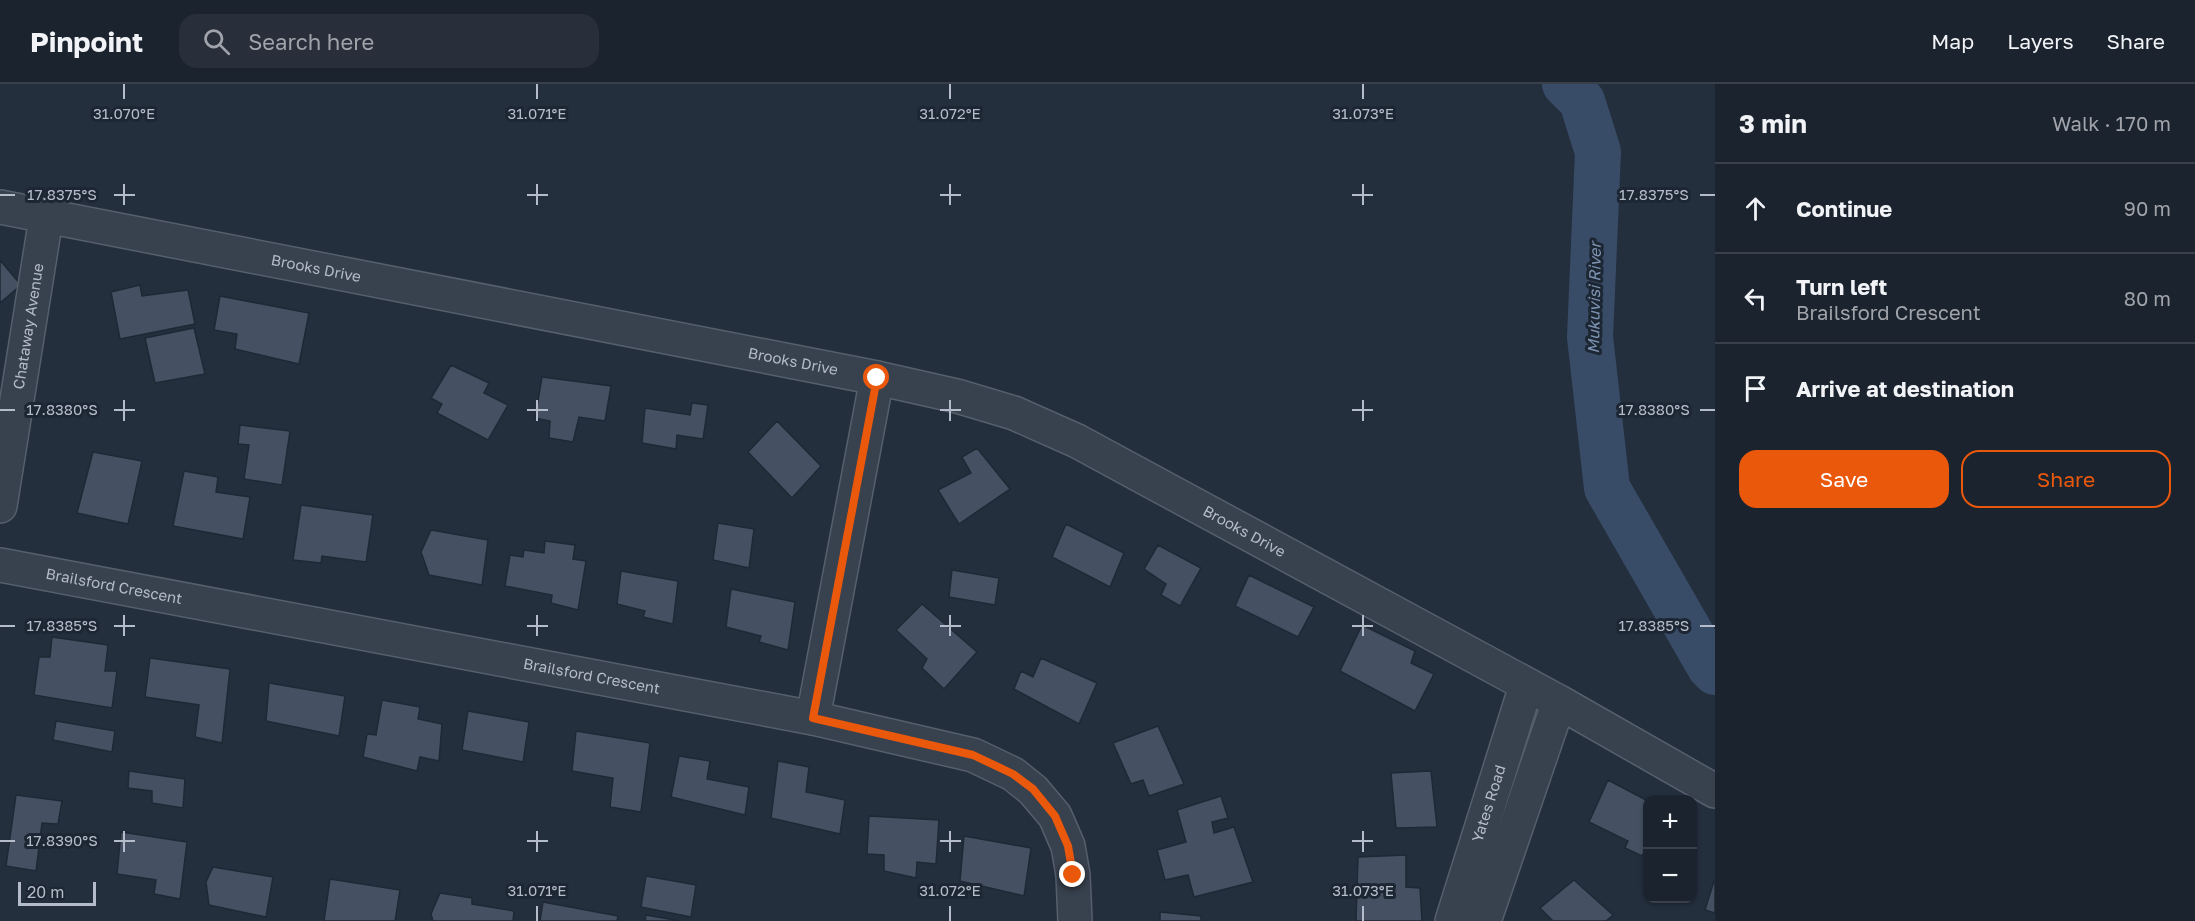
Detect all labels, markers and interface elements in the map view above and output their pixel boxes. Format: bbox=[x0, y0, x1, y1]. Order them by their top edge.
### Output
search box bbox=[179, 14, 599, 68]
text: Pinpoint bbox=[30, 25, 143, 58]
icon: search bbox=[200, 25, 233, 58]
text: Search here bbox=[248, 28, 374, 55]
text: Map bbox=[1931, 28, 1974, 54]
text: Layers bbox=[2007, 28, 2074, 54]
text: Share bbox=[2107, 28, 2165, 54]
text: 31.070°E bbox=[93, 104, 155, 122]
text: 31.071°E bbox=[508, 104, 566, 122]
text: 31.072°E bbox=[919, 104, 981, 122]
text: 31.073°E bbox=[1332, 104, 1394, 122]
text: 3 min bbox=[1739, 108, 1807, 139]
text: Walk · 170 m bbox=[2052, 111, 2171, 135]
text: 17.8375°S bbox=[27, 185, 97, 203]
text: 17.8375°S bbox=[1619, 185, 1689, 203]
icon: ahead bbox=[1739, 192, 1772, 225]
text: Continue bbox=[1796, 195, 1892, 222]
text: 90 m bbox=[2124, 196, 2171, 220]
water label: Mukuvisi River bbox=[1583, 239, 1605, 354]
street label: Brooks Drive bbox=[270, 250, 363, 285]
street label: Chataway Avenue bbox=[9, 262, 47, 390]
text: Turn left bbox=[1796, 273, 1887, 300]
icon: left bbox=[1739, 282, 1772, 315]
text: 80 m bbox=[2124, 286, 2171, 310]
text: Brailsford Crescent bbox=[1796, 300, 1981, 324]
street label: Brooks Drive bbox=[747, 343, 840, 378]
route start bbox=[863, 364, 889, 390]
icon: arrive bbox=[1739, 372, 1772, 405]
text: Arrive at destination bbox=[1796, 375, 2014, 402]
text: 17.8380°S bbox=[26, 400, 98, 418]
text: 17.8380°S bbox=[1618, 400, 1690, 418]
button: Save bbox=[1739, 450, 1949, 508]
button: Share bbox=[1961, 450, 2171, 508]
street label: Brooks Drive bbox=[1200, 501, 1289, 560]
street label: Brailsford Crescent bbox=[44, 564, 184, 607]
text: 17.8385°S bbox=[27, 616, 97, 634]
text: 17.8385°S bbox=[1619, 616, 1689, 634]
street label: Brailsford Crescent bbox=[522, 654, 662, 697]
street label: Yates Road bbox=[1467, 763, 1509, 844]
map controls bbox=[1643, 795, 1697, 903]
button: + bbox=[1643, 795, 1697, 849]
text: 17.8390°S bbox=[26, 831, 98, 849]
button: − bbox=[1643, 849, 1697, 903]
route end bbox=[1059, 861, 1085, 887]
scale bar bbox=[18, 879, 96, 906]
text: 31.071°E bbox=[508, 881, 566, 899]
text: 31.072°E bbox=[919, 881, 981, 899]
text: 31.073°E bbox=[1332, 881, 1394, 899]
text: 20 m bbox=[27, 882, 64, 902]

